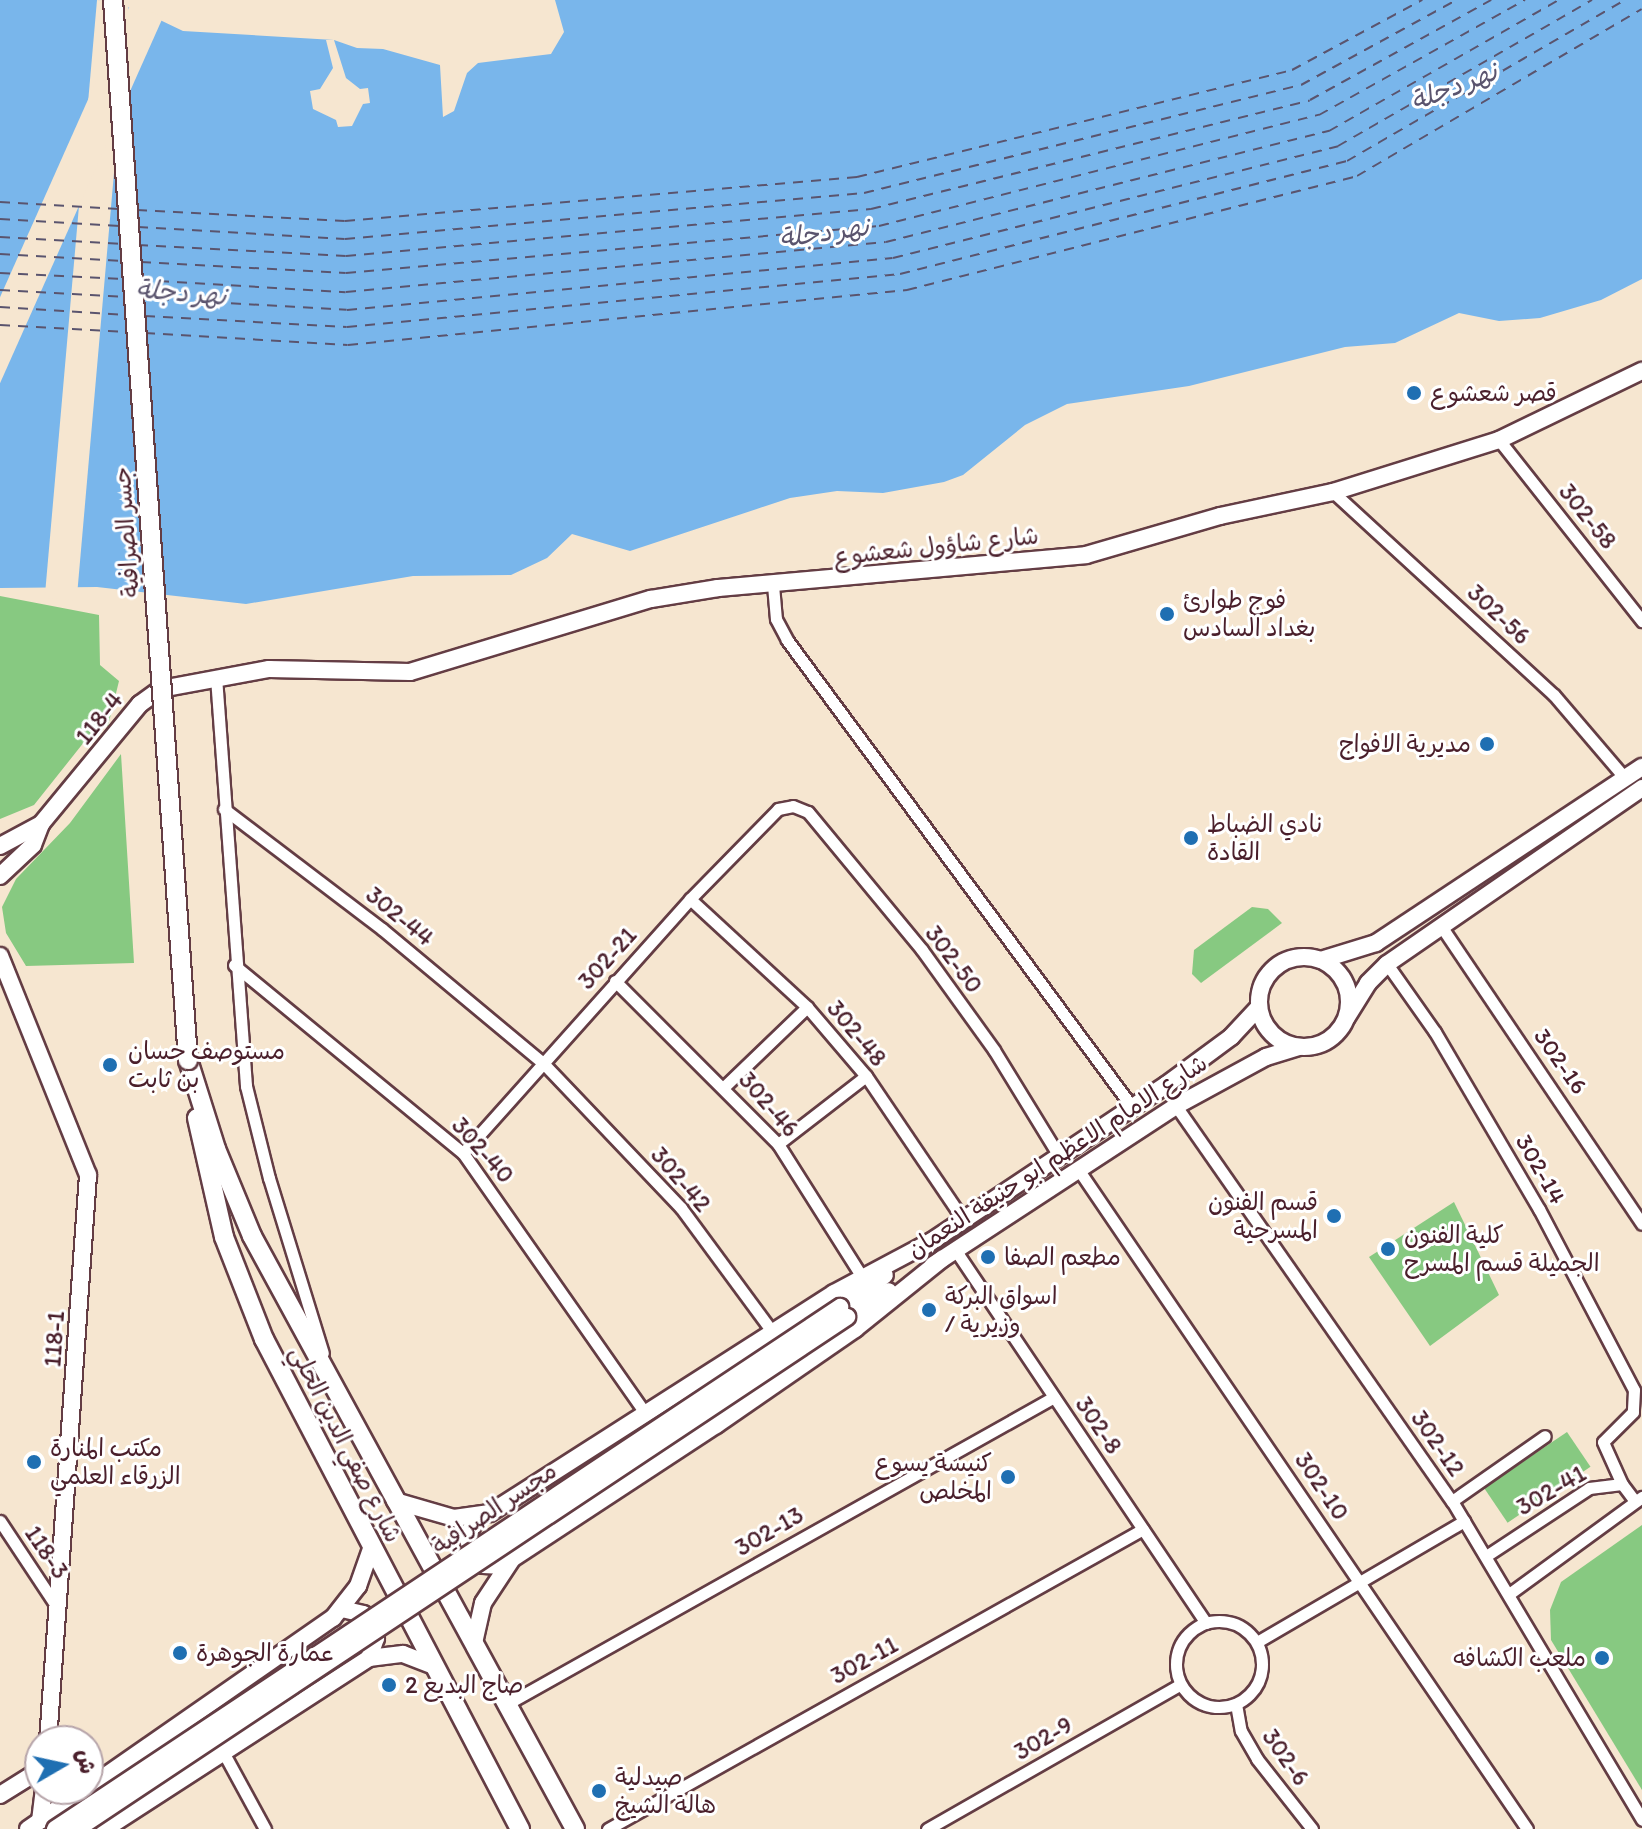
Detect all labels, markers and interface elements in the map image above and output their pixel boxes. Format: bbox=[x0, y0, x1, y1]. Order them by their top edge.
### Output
water label: نهر دجلة bbox=[1406, 56, 1502, 118]
water label: نهر دجلة bbox=[777, 211, 871, 255]
water label: نهر دجلة bbox=[135, 274, 227, 312]
place label: قصر شعشوع bbox=[1430, 379, 1557, 407]
marker: قصر شعشوع bbox=[1405, 384, 1423, 402]
street label: جسر الصرافية bbox=[107, 466, 145, 598]
street label: 302-58 bbox=[1553, 477, 1623, 555]
street label: شارع شاؤول شعشوع bbox=[832, 521, 1040, 571]
street label: 302-56 bbox=[1462, 578, 1536, 650]
place label: فوج طوارئ بغداد السادس bbox=[1183, 586, 1316, 642]
marker: فوج طوارئ بغداد السادس bbox=[1158, 605, 1176, 623]
street label: 118-4 bbox=[69, 686, 129, 750]
place label: مديرية الافواج bbox=[1339, 730, 1471, 758]
marker: مديرية الافواج bbox=[1478, 735, 1496, 753]
place label: نادي الضباط القادة bbox=[1207, 810, 1322, 866]
marker: نادي الضباط القادة bbox=[1182, 829, 1200, 847]
street label: 302-44 bbox=[360, 880, 440, 952]
street label: 302-50 bbox=[919, 919, 989, 999]
street label: 302-21 bbox=[572, 921, 642, 995]
street label: 302-48 bbox=[821, 994, 893, 1072]
street label: 302-16 bbox=[1528, 1022, 1594, 1100]
place label: مستوصف حسان بن ثابت bbox=[128, 1037, 285, 1093]
street label: شارع الامام الاعظم ابو حنيفة النعمان bbox=[902, 1048, 1212, 1264]
marker: مستوصف حسان بن ثابت bbox=[99, 1054, 121, 1076]
street label: 302-46 bbox=[733, 1065, 805, 1143]
street label: 302-40 bbox=[446, 1111, 520, 1189]
street label: 302-14 bbox=[1510, 1129, 1572, 1209]
street label: 302-42 bbox=[645, 1140, 717, 1218]
place label: قسم الفنون المسرحية bbox=[1208, 1188, 1318, 1244]
marker: قسم الفنون المسرحية bbox=[1325, 1207, 1343, 1225]
place label: كلية الفنون الجميلة قسم المسرح bbox=[1404, 1221, 1600, 1277]
marker: كلية الفنون الجميلة قسم المسرح bbox=[1379, 1240, 1397, 1258]
place label: مطعم الصفا bbox=[1004, 1243, 1121, 1271]
marker: مطعم الصفا bbox=[979, 1248, 997, 1266]
place label: اسواق البركة / وزيرية bbox=[945, 1282, 1058, 1338]
marker: اسواق البركة / وزيرية bbox=[920, 1301, 938, 1319]
street label: 118-1 bbox=[38, 1310, 70, 1368]
street label: شارع صفي الدين الحلي bbox=[284, 1341, 408, 1547]
street label: 302-8 bbox=[1069, 1391, 1129, 1459]
street label: 302-12 bbox=[1405, 1404, 1471, 1482]
place label: مكتب المنارة الزرقاء العلمي bbox=[50, 1434, 181, 1490]
street label: 302-10 bbox=[1289, 1446, 1355, 1526]
place label: كنيسة يسوع المخلص bbox=[874, 1449, 992, 1505]
marker: مكتب المنارة الزرقاء العلمي bbox=[25, 1453, 43, 1471]
street label: مجسر الصرافية bbox=[426, 1456, 562, 1560]
street label: 302-41 bbox=[1511, 1459, 1591, 1521]
marker: كنيسة يسوع المخلص bbox=[999, 1468, 1017, 1486]
street label: 302-13 bbox=[730, 1500, 808, 1562]
street label: 118-3 bbox=[19, 1520, 75, 1584]
street label: 302-11 bbox=[825, 1630, 903, 1690]
place label: عمارة الجوهرة bbox=[196, 1639, 335, 1667]
marker: عمارة الجوهرة bbox=[171, 1644, 189, 1662]
place label: ملعب الكشافه bbox=[1453, 1644, 1586, 1672]
marker: ملعب الكشافه bbox=[1593, 1649, 1611, 1667]
place label: صاج البديع 2 bbox=[405, 1671, 524, 1699]
marker: صاج البديع 2 bbox=[380, 1676, 398, 1694]
street label: 302-9 bbox=[1009, 1710, 1077, 1766]
street label: 302-6 bbox=[1256, 1723, 1316, 1791]
north arrow bbox=[24, 1725, 104, 1805]
text: ش bbox=[71, 1747, 101, 1776]
place label: صيدلية هالة الشيخ bbox=[615, 1763, 716, 1819]
marker: صيدلية هالة الشيخ bbox=[590, 1782, 608, 1800]

